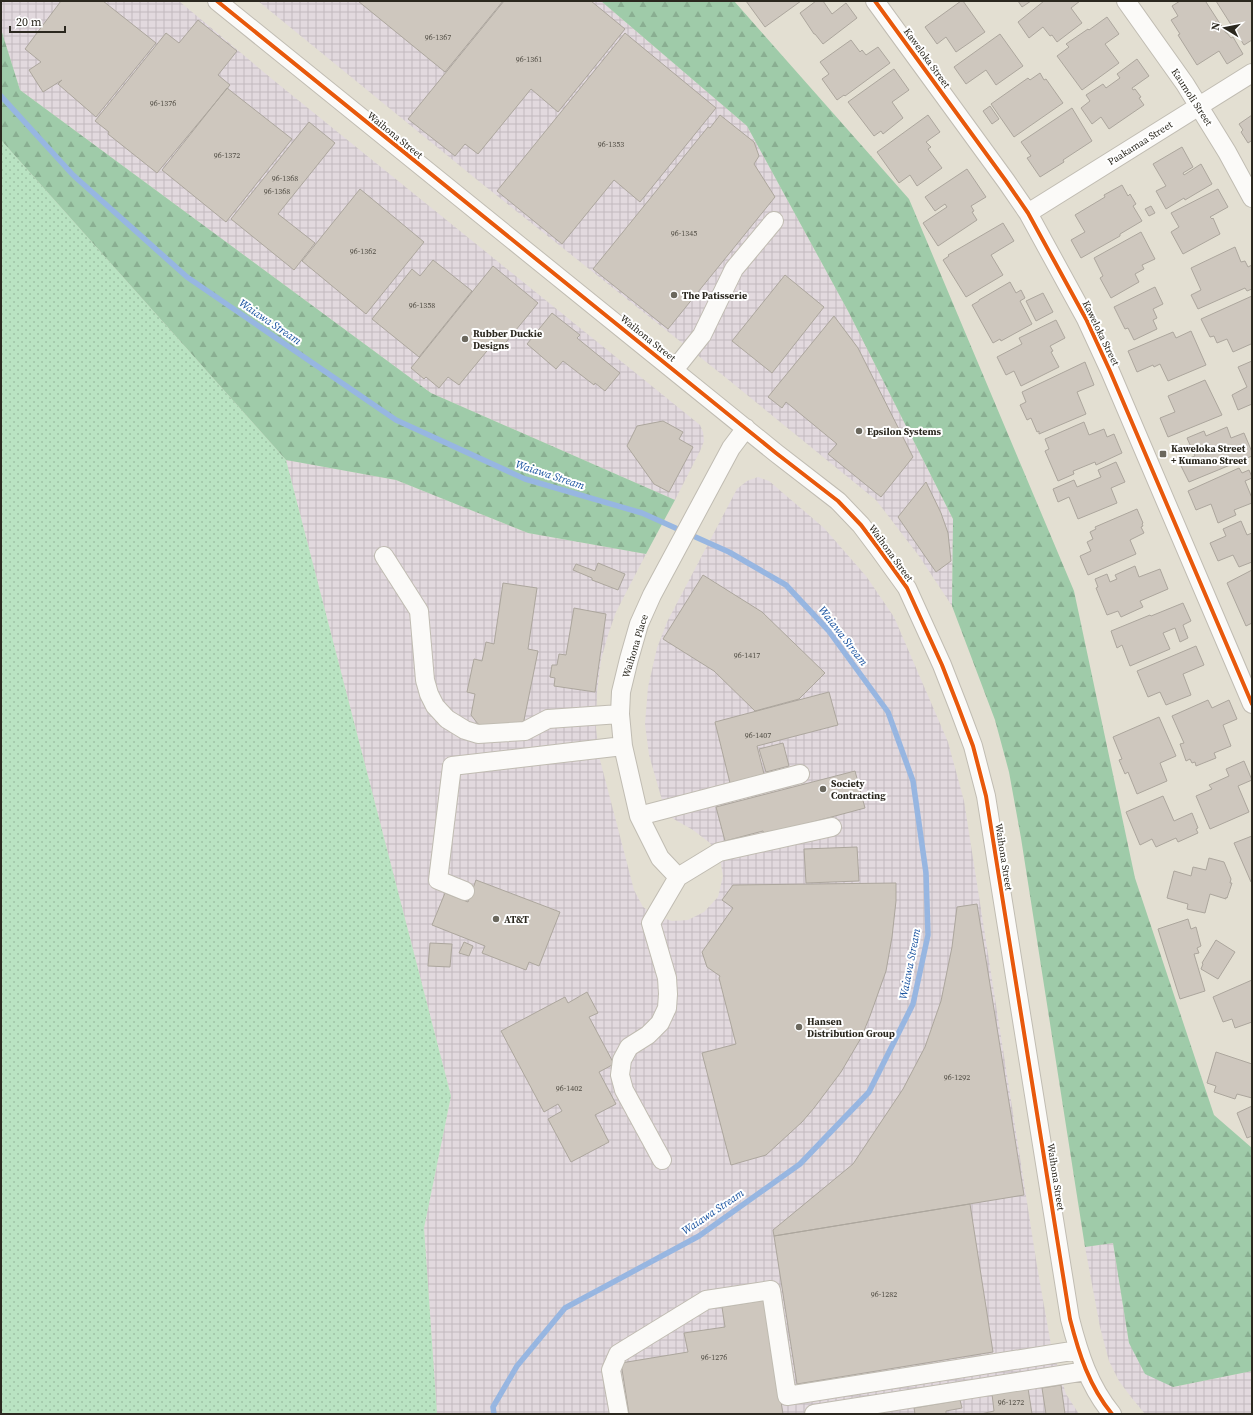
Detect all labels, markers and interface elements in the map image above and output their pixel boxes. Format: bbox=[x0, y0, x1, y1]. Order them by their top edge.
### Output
scale bar bbox=[10, 8, 65, 34]
north arrow bbox=[1205, 8, 1245, 48]
text: 20 m bbox=[16, 14, 42, 30]
text: N bbox=[1208, 21, 1224, 32]
street label: Kaweloka Street bbox=[901, 25, 954, 91]
house number: 96-1367 bbox=[425, 32, 451, 43]
house number: 96-1361 bbox=[516, 54, 542, 65]
street label: Kaumoli Street bbox=[1169, 66, 1216, 129]
house number: 96-1376 bbox=[150, 98, 176, 109]
street label: Waihona Street bbox=[365, 109, 426, 162]
street label: Paakamaa Street bbox=[1105, 117, 1175, 168]
house number: 96-1353 bbox=[598, 139, 624, 150]
house number: 96-1372 bbox=[214, 150, 240, 161]
house number: 96-1368 bbox=[272, 173, 298, 184]
house number: 96-1368 bbox=[264, 186, 290, 197]
house number: 96-1345 bbox=[671, 228, 697, 239]
house number: 96-1362 bbox=[350, 246, 376, 257]
place label: The Patisserie bbox=[682, 289, 747, 302]
marker: The Patisserie bbox=[669, 290, 679, 300]
water label: Waiawa Stream bbox=[236, 296, 304, 348]
street label: Kaweloka Street bbox=[1080, 298, 1123, 368]
house number: 96-1358 bbox=[409, 300, 435, 311]
street label: Waihona Street bbox=[618, 312, 679, 365]
place label: Rubber Duckie Designs bbox=[473, 327, 542, 352]
marker: Rubber Duckie Designs bbox=[460, 334, 470, 344]
place label: Epsilon Systems bbox=[867, 425, 941, 438]
marker: Epsilon Systems bbox=[854, 426, 864, 436]
place label: Kaweloka Street + Kumano Street bbox=[1171, 442, 1247, 467]
marker: Kaweloka Street + Kumano Street bbox=[1158, 449, 1168, 459]
water label: Waiawa Stream bbox=[513, 457, 587, 493]
street label: Waihona Street bbox=[866, 522, 917, 585]
water label: Waiawa Stream bbox=[815, 603, 871, 669]
street label: Waihona Place bbox=[619, 613, 651, 679]
house number: 96-1417 bbox=[734, 650, 760, 661]
house number: 96-1407 bbox=[745, 730, 771, 741]
place label: Society Contracting bbox=[831, 777, 886, 802]
marker: Society Contracting bbox=[818, 784, 828, 794]
street label: Waihona Street bbox=[992, 822, 1016, 892]
place label: AT&T bbox=[504, 913, 530, 926]
marker: AT&T bbox=[491, 914, 501, 924]
water label: Waiawa Stream bbox=[896, 927, 924, 1001]
place label: Hansen Distribution Group bbox=[807, 1015, 895, 1040]
marker: Hansen Distribution Group bbox=[794, 1022, 804, 1032]
house number: 96-1292 bbox=[944, 1072, 970, 1083]
house number: 96-1402 bbox=[556, 1083, 582, 1094]
street label: Waihona Street bbox=[1044, 1142, 1068, 1212]
water label: Waiawa Stream bbox=[679, 1186, 747, 1238]
house number: 96-1282 bbox=[871, 1289, 897, 1300]
house number: 96-1276 bbox=[701, 1352, 727, 1363]
house number: 96-1272 bbox=[998, 1397, 1024, 1408]

